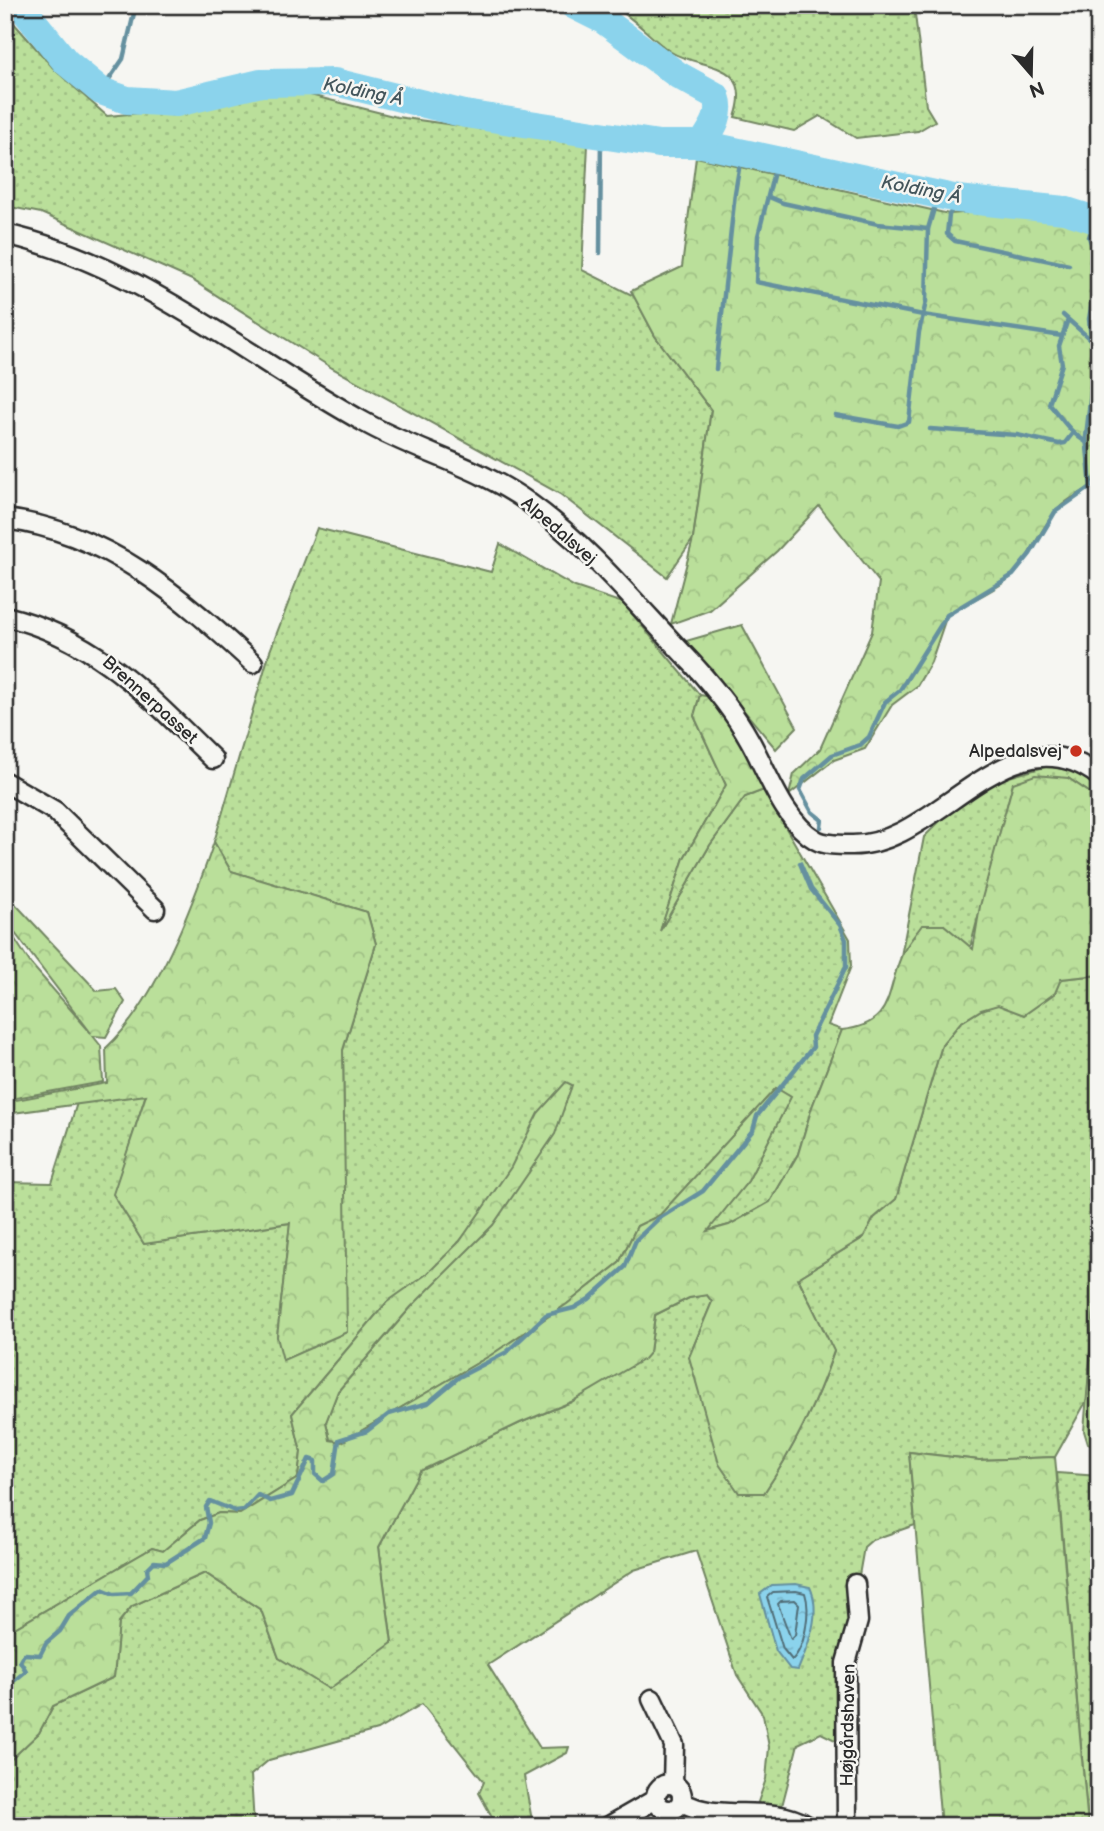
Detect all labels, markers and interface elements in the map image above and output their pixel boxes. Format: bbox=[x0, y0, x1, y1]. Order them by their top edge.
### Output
north arrow bbox=[996, 38, 1066, 108]
water label: Kolding Å bbox=[321, 72, 405, 111]
text: N bbox=[1026, 75, 1047, 102]
water label: Kolding Å bbox=[879, 170, 963, 209]
street label: Alpedalsvej bbox=[517, 493, 601, 569]
street label: Brennerpasset bbox=[98, 652, 202, 749]
place label: Alpedalsvej bbox=[969, 741, 1062, 762]
marker: Alpedalsvej bbox=[1068, 743, 1084, 759]
street label: Højgårdshaven bbox=[836, 1664, 860, 1786]

